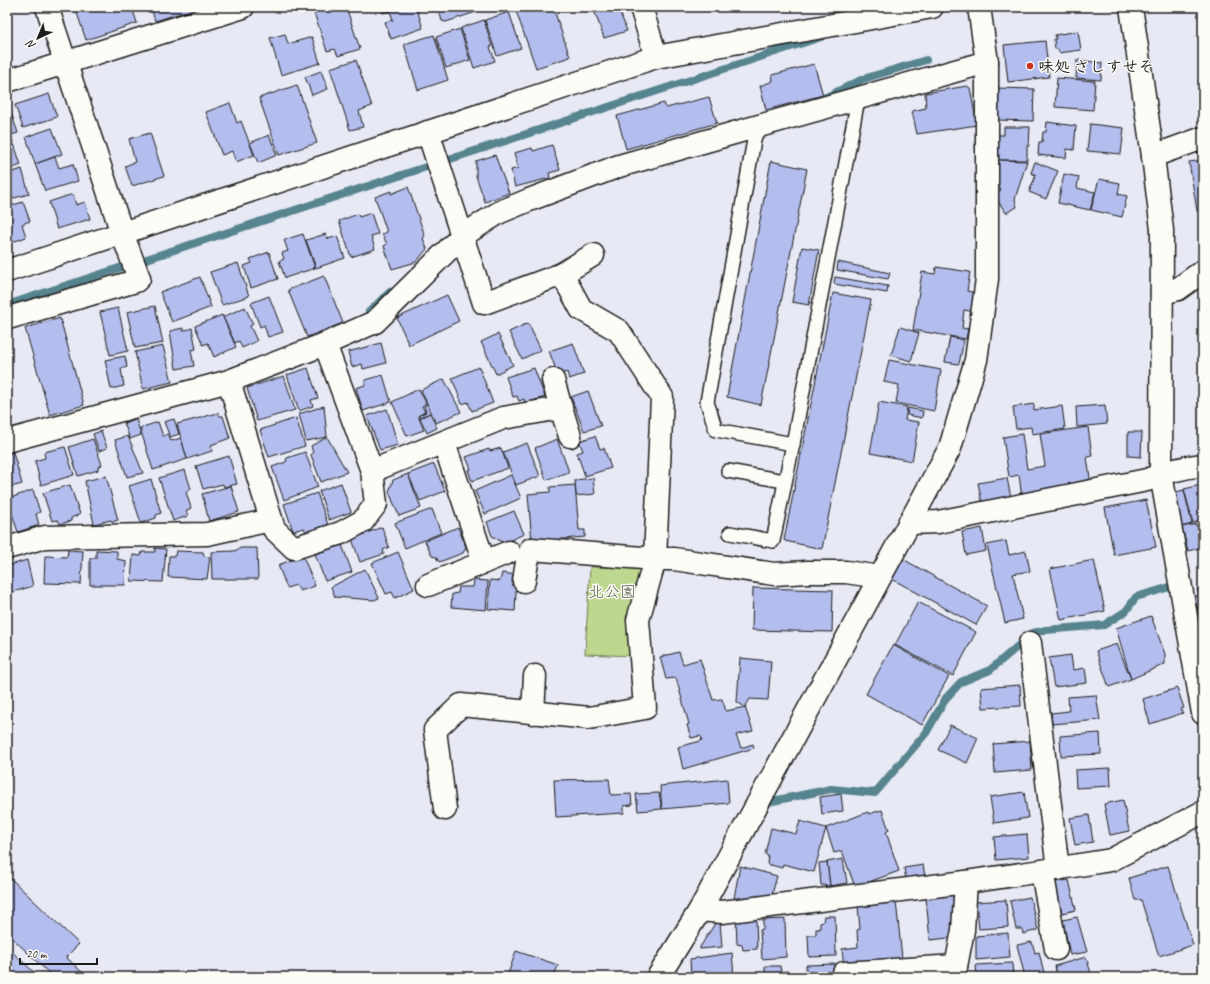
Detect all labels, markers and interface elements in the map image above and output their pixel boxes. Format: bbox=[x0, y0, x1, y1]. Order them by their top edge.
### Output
north arrow bbox=[18, 18, 58, 58]
text: N bbox=[22, 36, 38, 53]
place label: 味処 さしすせそ bbox=[1038, 57, 1154, 77]
marker: 味処 さしすせそ bbox=[1025, 61, 1035, 71]
park label: 北公園 bbox=[588, 582, 636, 602]
scale bar bbox=[20, 940, 97, 966]
text: 20 m bbox=[26, 946, 48, 962]

